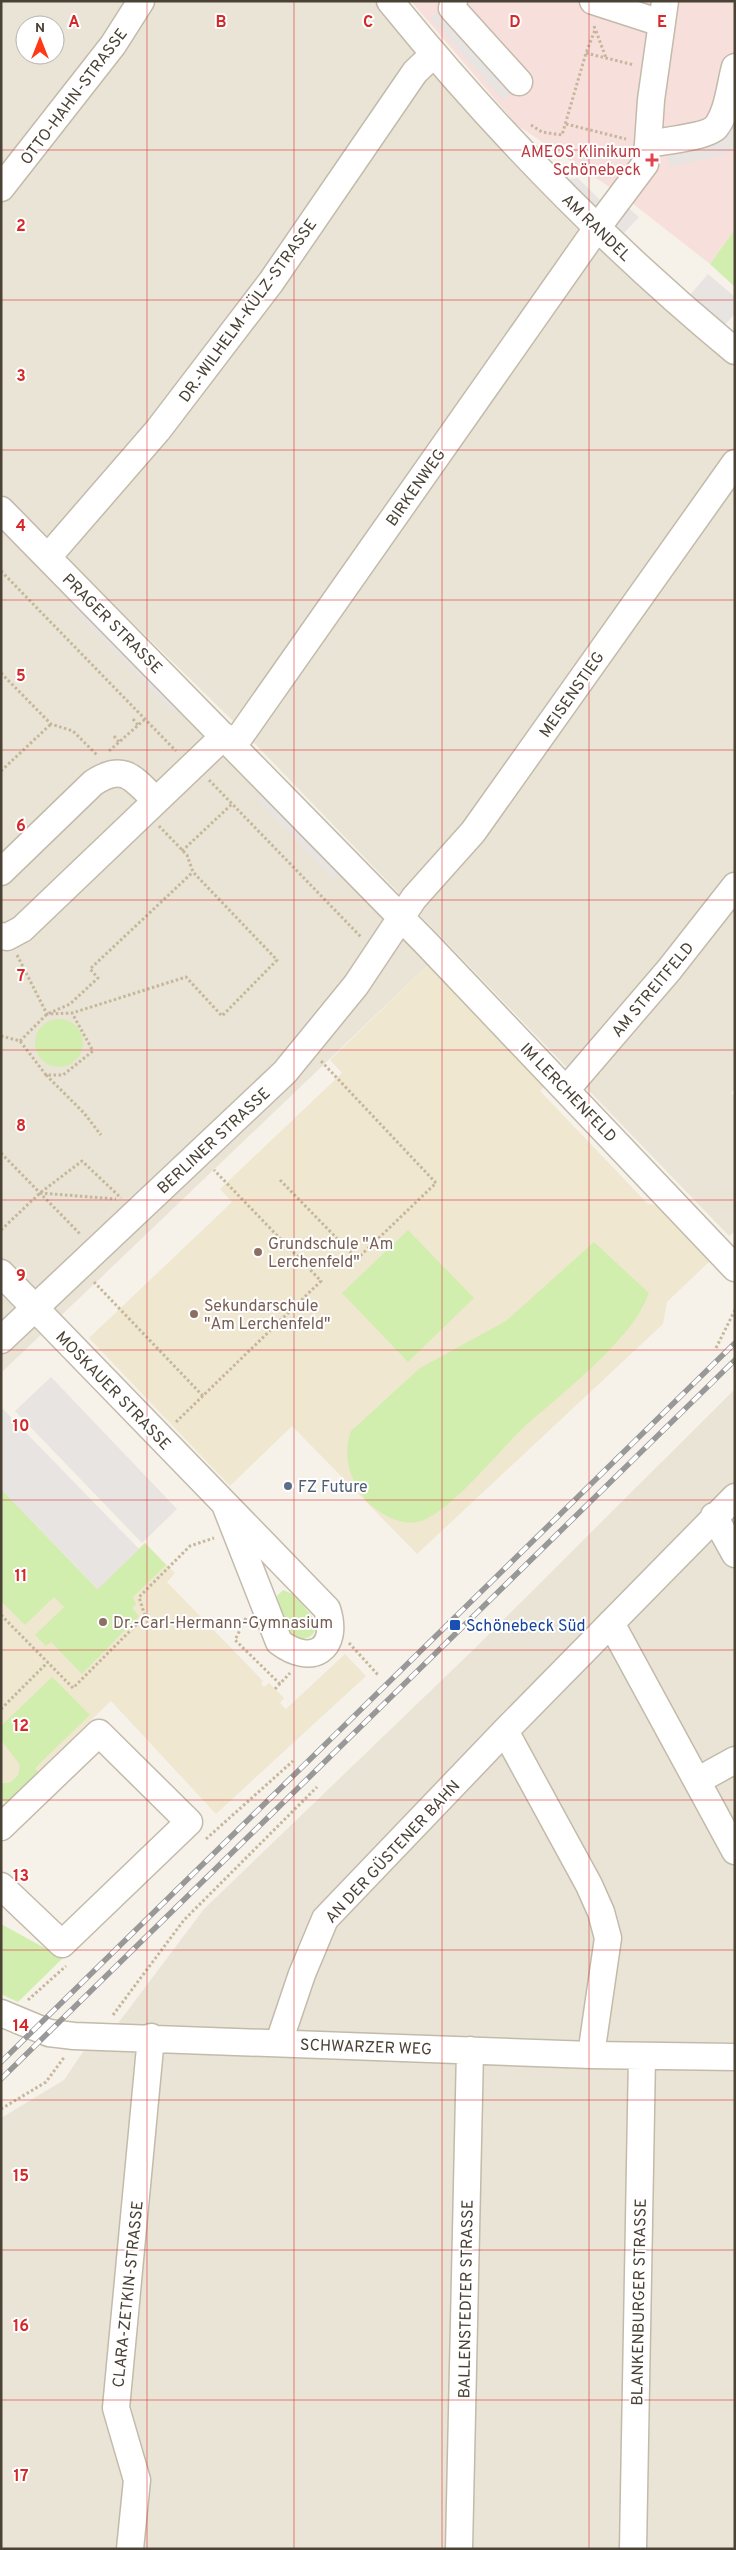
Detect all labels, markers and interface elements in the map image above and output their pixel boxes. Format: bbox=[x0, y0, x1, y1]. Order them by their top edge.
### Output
text: B bbox=[215, 13, 227, 33]
text: C bbox=[363, 13, 373, 33]
text: D bbox=[509, 13, 521, 33]
text: E bbox=[657, 13, 667, 33]
north arrow bbox=[15, 15, 65, 65]
street label: OTTO-HAHN-STRASSE bbox=[15, 24, 131, 168]
place label: AMEOS Klinikum Schönebeck bbox=[520, 143, 641, 181]
marker: AMEOS Klinikum Schönebeck bbox=[645, 153, 659, 167]
street label: AM RANDEL bbox=[557, 191, 634, 266]
street label: DR.-WILHELM-KÜLZ-STRASSE bbox=[174, 214, 322, 407]
text: 2 bbox=[16, 217, 26, 237]
text: 3 bbox=[16, 367, 26, 387]
street label: BIRKENWEG bbox=[383, 446, 451, 531]
text: 4 bbox=[16, 517, 26, 537]
street label: PRAGER STRASSE bbox=[57, 570, 166, 679]
street label: MEISENSTIEG bbox=[536, 648, 610, 742]
text: 5 bbox=[16, 667, 26, 687]
text: 6 bbox=[16, 817, 26, 837]
street label: AM STREITFELD bbox=[608, 939, 699, 1042]
text: 7 bbox=[17, 967, 25, 987]
street label: IM LERCHENFELD bbox=[515, 1040, 620, 1147]
street label: BERLINER STRASSE bbox=[154, 1084, 275, 1199]
text: 8 bbox=[16, 1117, 26, 1137]
place label: Grundschule "Am Lerchenfeld" bbox=[268, 1235, 393, 1273]
marker: Grundschule "Am Lerchenfeld" bbox=[252, 1246, 264, 1258]
text: 9 bbox=[16, 1267, 26, 1287]
place label: Sekundarschule "Am Lerchenfeld" bbox=[204, 1297, 330, 1335]
marker: Sekundarschule "Am Lerchenfeld" bbox=[188, 1308, 200, 1320]
street label: MOSKAUER STRASSE bbox=[51, 1328, 175, 1455]
text: 10 bbox=[13, 1417, 29, 1437]
place label: FZ Future bbox=[298, 1478, 368, 1498]
marker: FZ Future bbox=[282, 1480, 294, 1492]
text: 11 bbox=[15, 1567, 27, 1587]
place label: Dr.-Carl-Hermann-Gymnasium bbox=[113, 1614, 333, 1634]
marker: Dr.-Carl-Hermann-Gymnasium bbox=[97, 1616, 109, 1628]
place label: Schönebeck Süd bbox=[466, 1617, 586, 1637]
marker: Schönebeck Süd bbox=[448, 1618, 462, 1632]
text: 12 bbox=[13, 1717, 29, 1737]
street label: AN DER GÜSTENER BAHN bbox=[320, 1775, 465, 1928]
text: 13 bbox=[13, 1867, 29, 1887]
text: 14 bbox=[13, 2017, 29, 2037]
street label: SCHWARZER WEG bbox=[300, 2036, 432, 2060]
text: 15 bbox=[13, 2167, 29, 2187]
street label: BLANKENBURGER STRASSE bbox=[628, 2198, 652, 2406]
street label: CLARA-ZETKIN-STRASSE bbox=[109, 2200, 149, 2389]
street label: BALLENSTEDTER STRASSE bbox=[455, 2200, 479, 2399]
text: 16 bbox=[13, 2317, 29, 2337]
text: 17 bbox=[14, 2467, 28, 2487]

